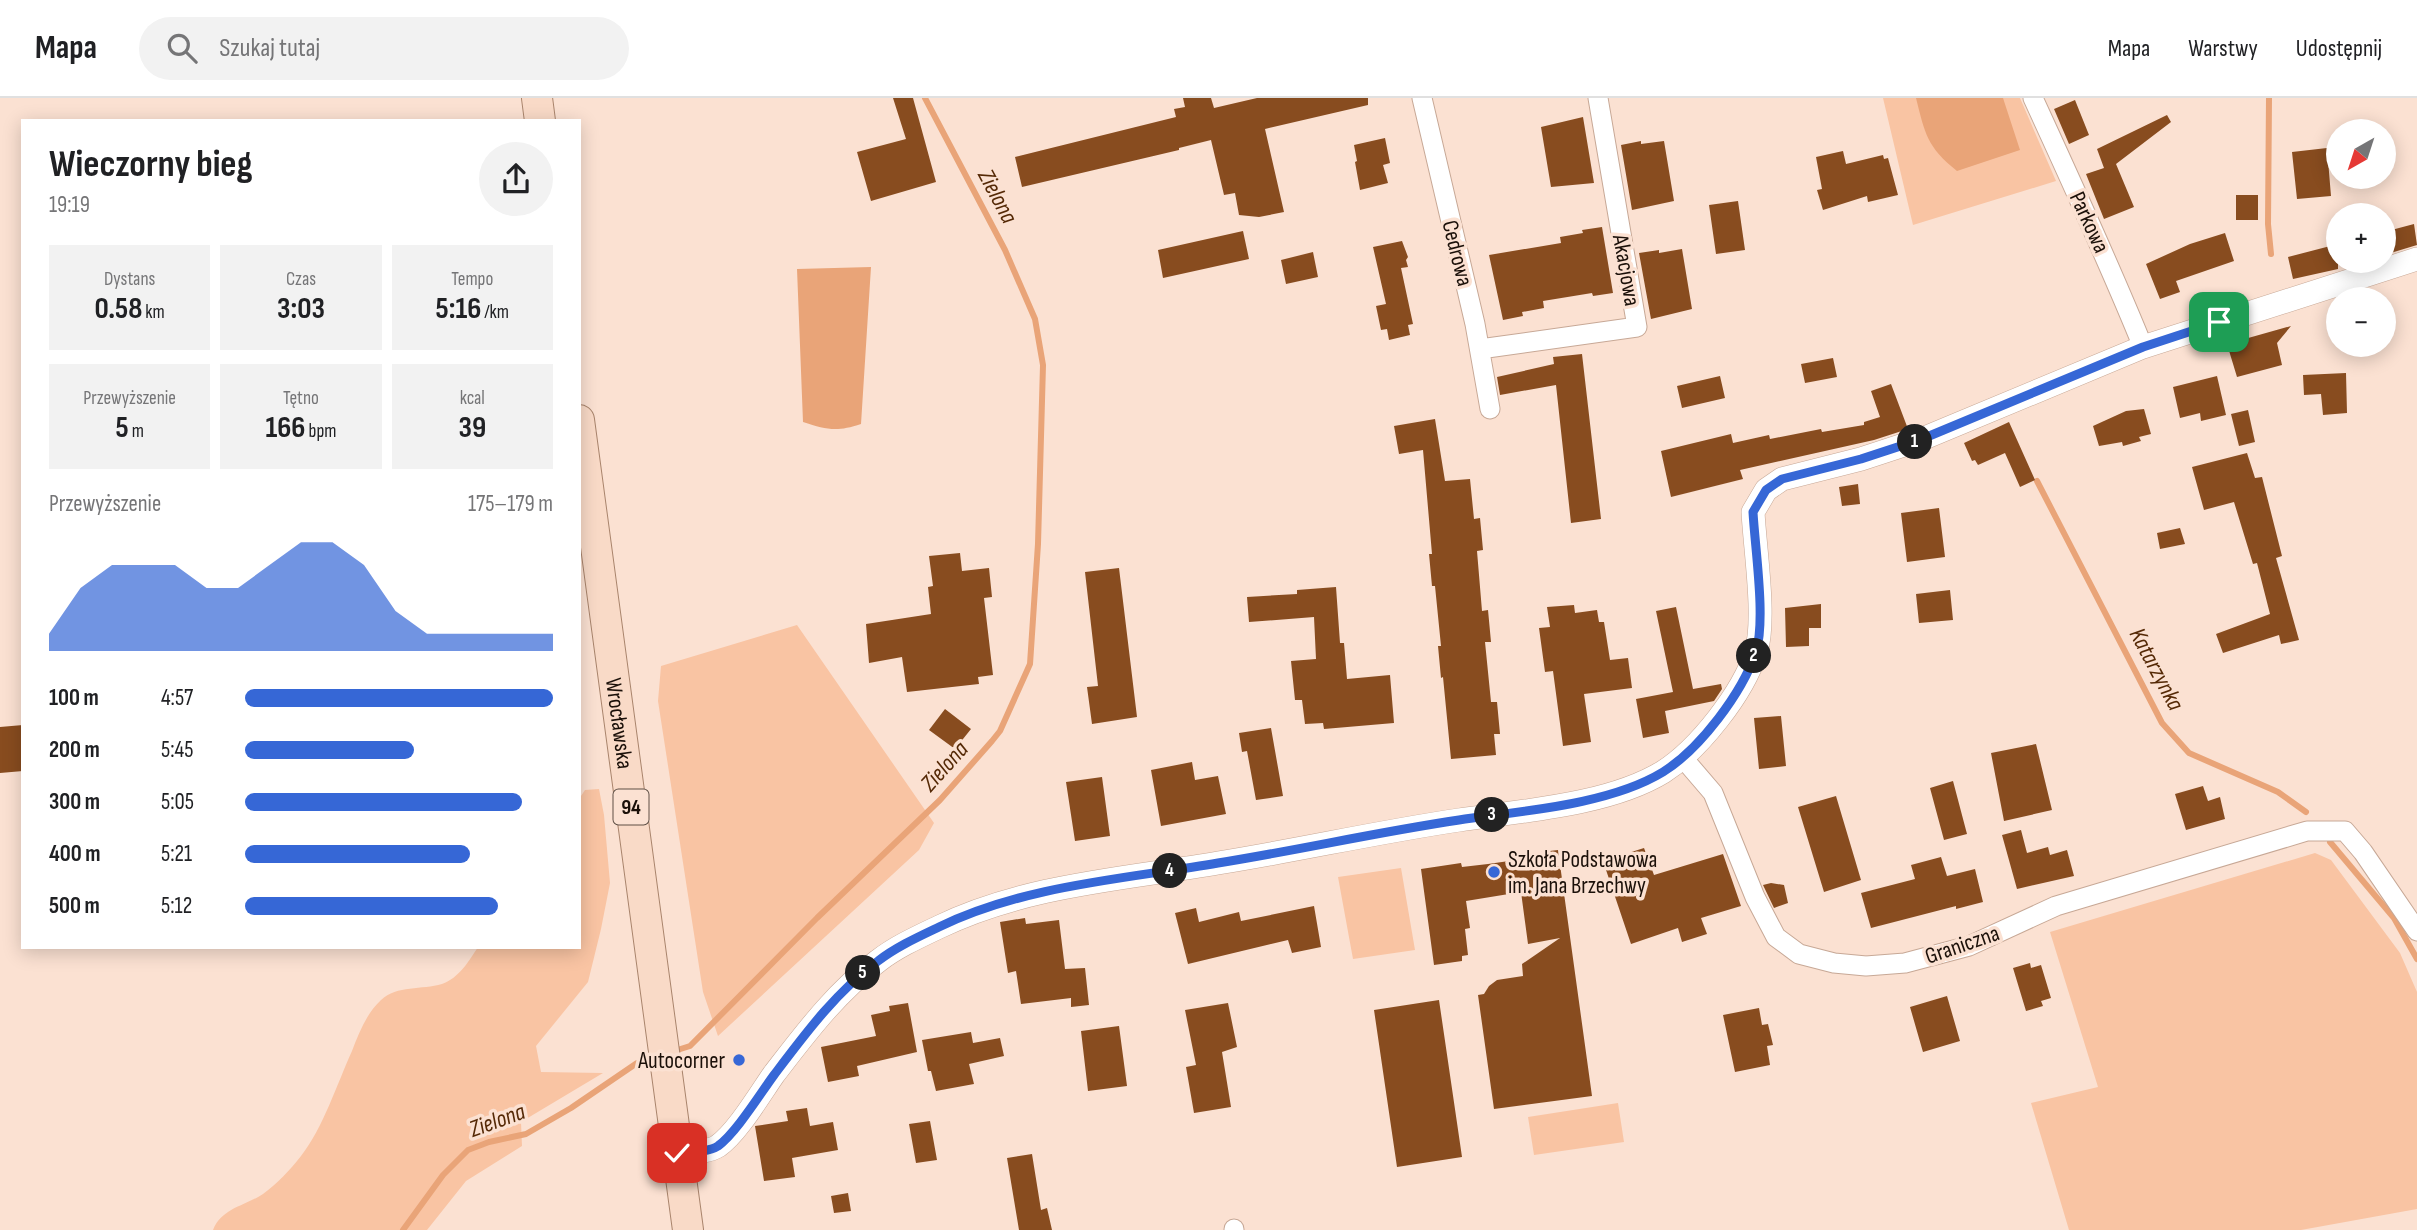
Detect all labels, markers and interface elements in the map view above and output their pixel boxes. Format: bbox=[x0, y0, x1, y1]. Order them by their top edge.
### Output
search box bbox=[139, 17, 629, 80]
text: Mapa bbox=[35, 28, 97, 68]
icon: search bbox=[163, 29, 201, 67]
text: Szukaj tutaj bbox=[219, 33, 320, 64]
text: Mapa bbox=[2108, 34, 2150, 63]
text: Warstwy bbox=[2188, 34, 2258, 63]
text: Udostępnij bbox=[2296, 34, 2382, 63]
north arrow bbox=[2326, 119, 2396, 189]
map controls bbox=[2326, 119, 2396, 357]
text: Wieczorny bieg bbox=[49, 142, 253, 187]
button: share bbox=[479, 142, 553, 216]
water label: Zielona bbox=[971, 163, 1024, 229]
street label: Parkowa bbox=[2063, 187, 2115, 257]
text: 19:19 bbox=[49, 191, 90, 219]
button: + bbox=[2326, 203, 2396, 273]
street label: Cedrowa bbox=[1435, 217, 1479, 289]
street label: Akacjowa bbox=[1606, 231, 1646, 308]
text: Dystans bbox=[104, 268, 155, 291]
text: Czas bbox=[286, 268, 316, 291]
text: Tempo bbox=[451, 268, 493, 291]
button: − bbox=[2326, 287, 2396, 357]
text: 0.58 bbox=[95, 291, 142, 327]
text: 3:03 bbox=[277, 291, 325, 327]
text: 5:16 bbox=[436, 291, 481, 327]
pin bbox=[2189, 292, 2249, 352]
text: km bbox=[142, 301, 165, 324]
text: /km bbox=[481, 301, 509, 324]
icon: arrive bbox=[2200, 303, 2238, 341]
text: Przewyższenie bbox=[83, 387, 176, 410]
text: Tętno bbox=[283, 387, 319, 410]
text: kcal bbox=[460, 387, 485, 410]
text: 5 bbox=[115, 410, 129, 446]
text: 166 bbox=[265, 410, 306, 446]
text: 39 bbox=[458, 410, 486, 446]
text: m bbox=[129, 420, 144, 443]
text: bpm bbox=[306, 420, 337, 443]
pin: 1 bbox=[1898, 424, 1932, 460]
text: 1 bbox=[1911, 430, 1918, 453]
text: Przewyższenie bbox=[49, 490, 161, 518]
text: 175–179 m bbox=[468, 490, 553, 518]
water label: Katarzynka bbox=[2123, 623, 2190, 716]
pin: 2 bbox=[1736, 638, 1772, 674]
text: 2 bbox=[1749, 644, 1758, 667]
street label: Wrocławska bbox=[599, 676, 639, 771]
text: 100 m bbox=[49, 684, 99, 712]
text: 4:57 bbox=[161, 684, 193, 712]
water label: Zielona bbox=[914, 735, 975, 798]
text: 200 m bbox=[49, 736, 100, 764]
text: 5:45 bbox=[161, 736, 193, 764]
text: 300 m bbox=[49, 788, 100, 816]
text: 5:05 bbox=[161, 788, 194, 816]
road number: 94 bbox=[614, 790, 648, 824]
pin: 3 bbox=[1474, 798, 1510, 832]
text: 3 bbox=[1487, 803, 1496, 826]
text: 400 m bbox=[49, 840, 100, 868]
text: 5:21 bbox=[161, 840, 192, 868]
place label: Szkoła Podstawowa im. Jana Brzechwy bbox=[1508, 846, 1657, 900]
pin: 4 bbox=[1152, 854, 1188, 888]
text: 4 bbox=[1165, 859, 1174, 882]
marker: Szkoła Podstawowa im. Jana Brzechwy bbox=[1486, 864, 1502, 880]
text: 500 m bbox=[49, 892, 100, 920]
text: 5:12 bbox=[161, 892, 192, 920]
street label: Graniczna bbox=[1921, 919, 2003, 971]
pin: 5 bbox=[846, 956, 880, 990]
text: 5 bbox=[858, 961, 867, 984]
place label: Autocorner bbox=[637, 1047, 725, 1075]
marker: Autocorner bbox=[731, 1052, 747, 1068]
water label: Zielona bbox=[464, 1097, 529, 1144]
pin bbox=[647, 1123, 707, 1183]
icon: check bbox=[658, 1134, 696, 1172]

